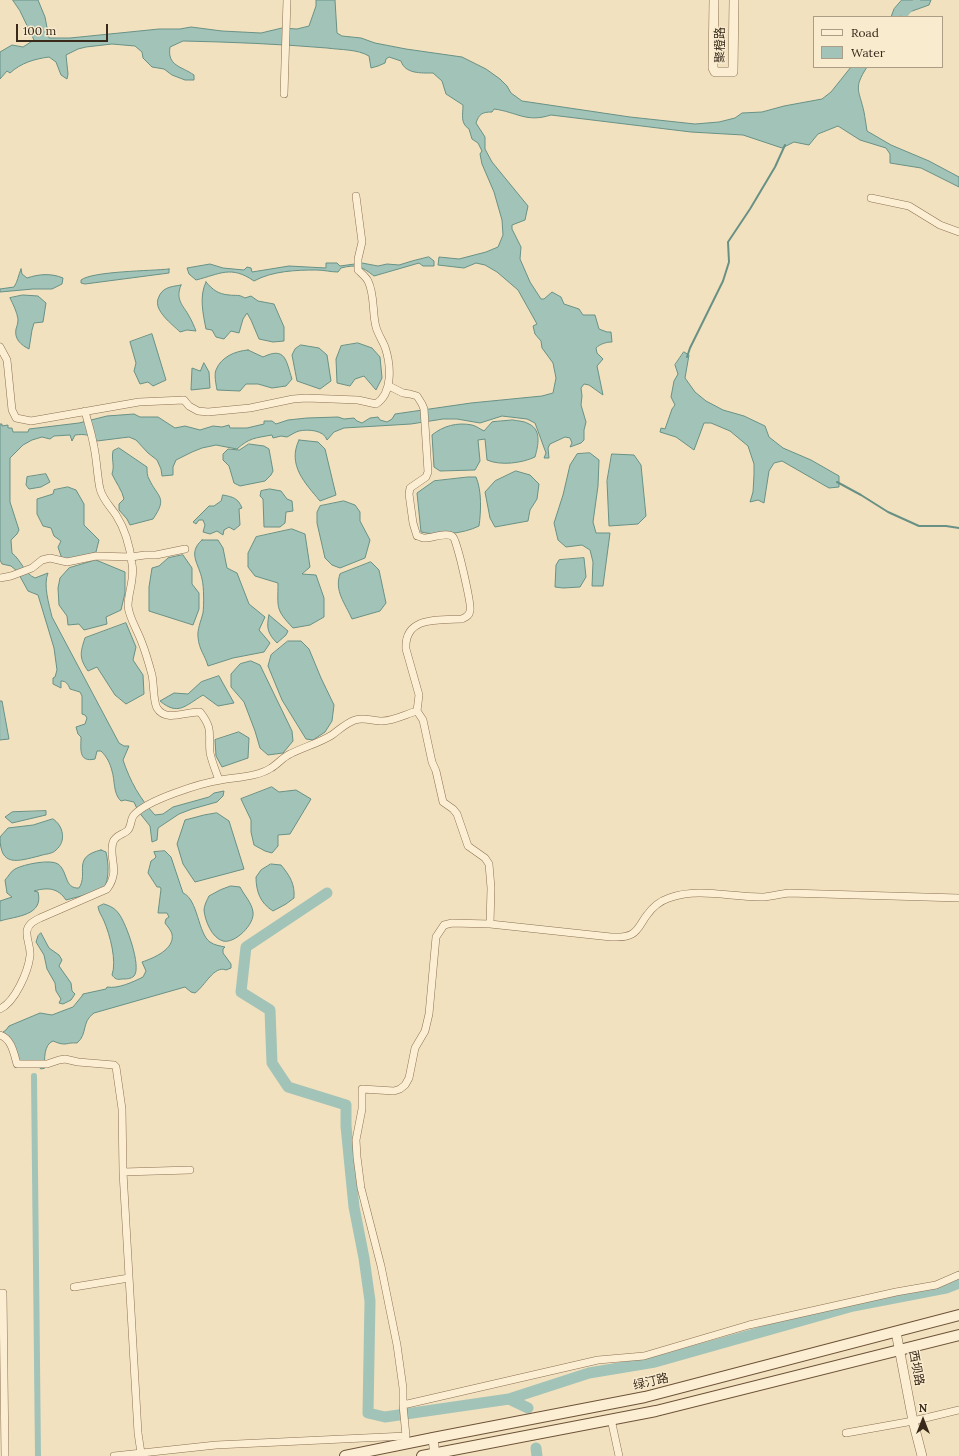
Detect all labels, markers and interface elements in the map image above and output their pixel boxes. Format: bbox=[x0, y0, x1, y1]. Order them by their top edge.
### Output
scale bar bbox=[18, 16, 110, 42]
legend bbox=[813, 16, 943, 68]
text: 100 m bbox=[23, 23, 56, 38]
text: Road bbox=[851, 25, 879, 40]
street label: 聚橙路 bbox=[714, 27, 728, 63]
text: Water bbox=[851, 45, 885, 60]
street label: 西坝路 bbox=[905, 1349, 927, 1387]
street label: 绿汀路 bbox=[632, 1371, 670, 1393]
north arrow bbox=[903, 1400, 943, 1440]
text: N bbox=[919, 1401, 927, 1415]

